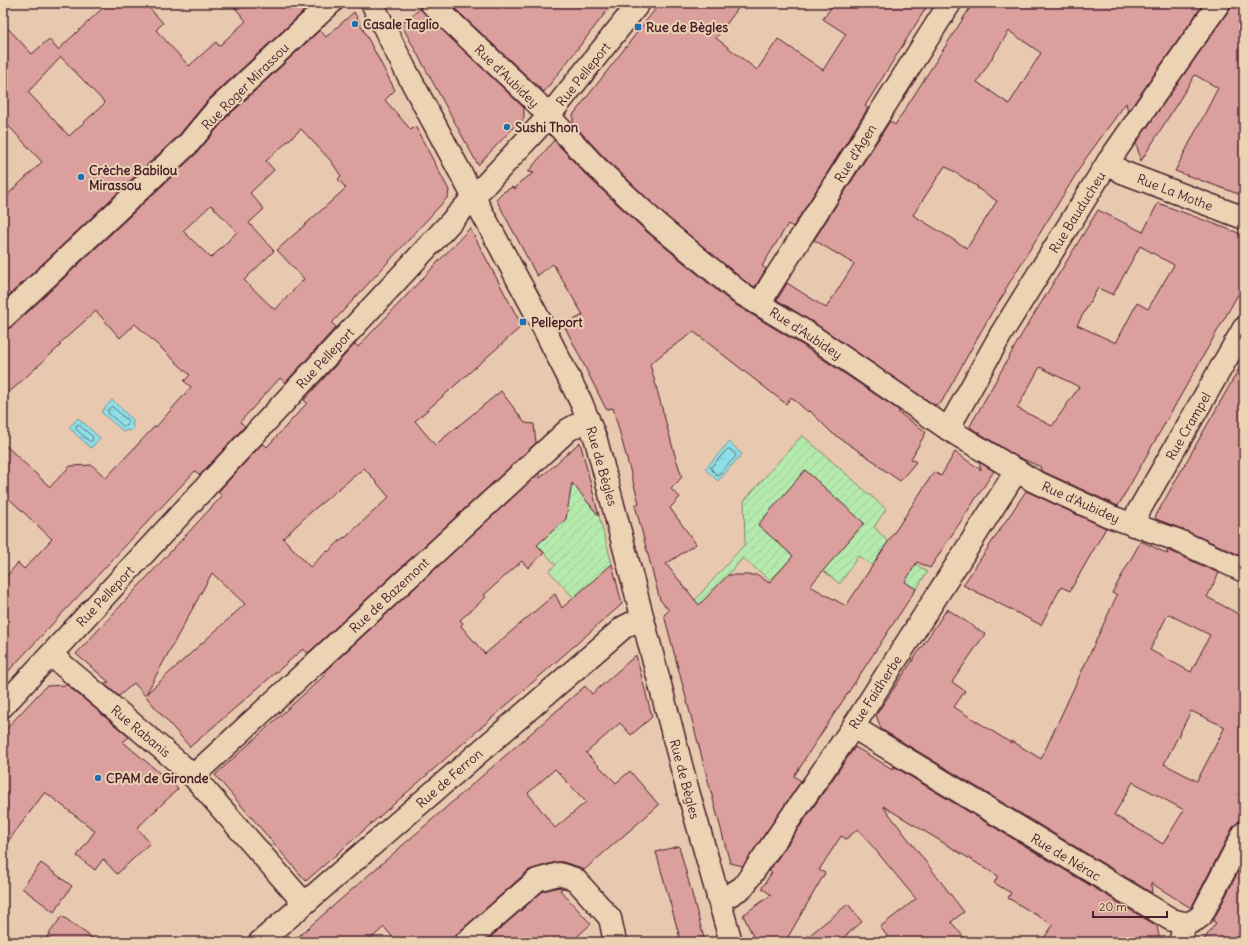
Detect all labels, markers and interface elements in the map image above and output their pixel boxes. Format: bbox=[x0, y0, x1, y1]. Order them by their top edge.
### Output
place label: Casale Taglio bbox=[363, 16, 439, 33]
marker: Casale Taglio bbox=[350, 19, 360, 29]
place label: Rue de Bègles bbox=[646, 19, 728, 36]
marker: Rue de Bègles bbox=[633, 22, 643, 32]
street label: Rue Pelleport bbox=[552, 38, 615, 110]
street label: Rue Roger Mirassou bbox=[198, 39, 293, 134]
street label: Rue d'Aubidey bbox=[471, 41, 543, 111]
place label: Sushi Thon bbox=[515, 119, 579, 136]
street label: Rue d'Agen bbox=[831, 121, 880, 186]
marker: Sushi Thon bbox=[502, 122, 512, 132]
place label: Crèche Babilou Mirassou bbox=[89, 162, 178, 194]
street label: Rue Bauducheu bbox=[1046, 168, 1110, 256]
street label: Rue La Mothe bbox=[1134, 170, 1215, 215]
marker: Crèche Babilou Mirassou bbox=[76, 172, 86, 182]
street label: Rue d'Aubidey bbox=[766, 304, 845, 363]
place label: Pelleport bbox=[531, 314, 583, 331]
marker: Pelleport bbox=[518, 317, 528, 327]
street label: Rue Pelleport bbox=[293, 324, 358, 392]
street label: Rue Crampel bbox=[1162, 389, 1215, 463]
street label: Rue de Bègles bbox=[582, 424, 621, 508]
street label: Rue d'Aubidey bbox=[1039, 478, 1122, 527]
street label: Rue de Bazemont bbox=[346, 554, 433, 637]
street label: Rue Pelleport bbox=[73, 562, 138, 630]
street label: Rue Faidherbe bbox=[845, 652, 906, 732]
street label: Rue Rabanis bbox=[107, 702, 174, 761]
street label: Rue de Bègles bbox=[666, 737, 703, 821]
street label: Rue de Ferron bbox=[413, 745, 486, 812]
place label: CPAM de Gironde bbox=[106, 770, 209, 787]
marker: CPAM de Gironde bbox=[93, 773, 103, 783]
street label: Rue de Nérac bbox=[1028, 830, 1104, 885]
scale bar bbox=[1093, 893, 1167, 919]
text: 20 m bbox=[1099, 899, 1127, 914]

